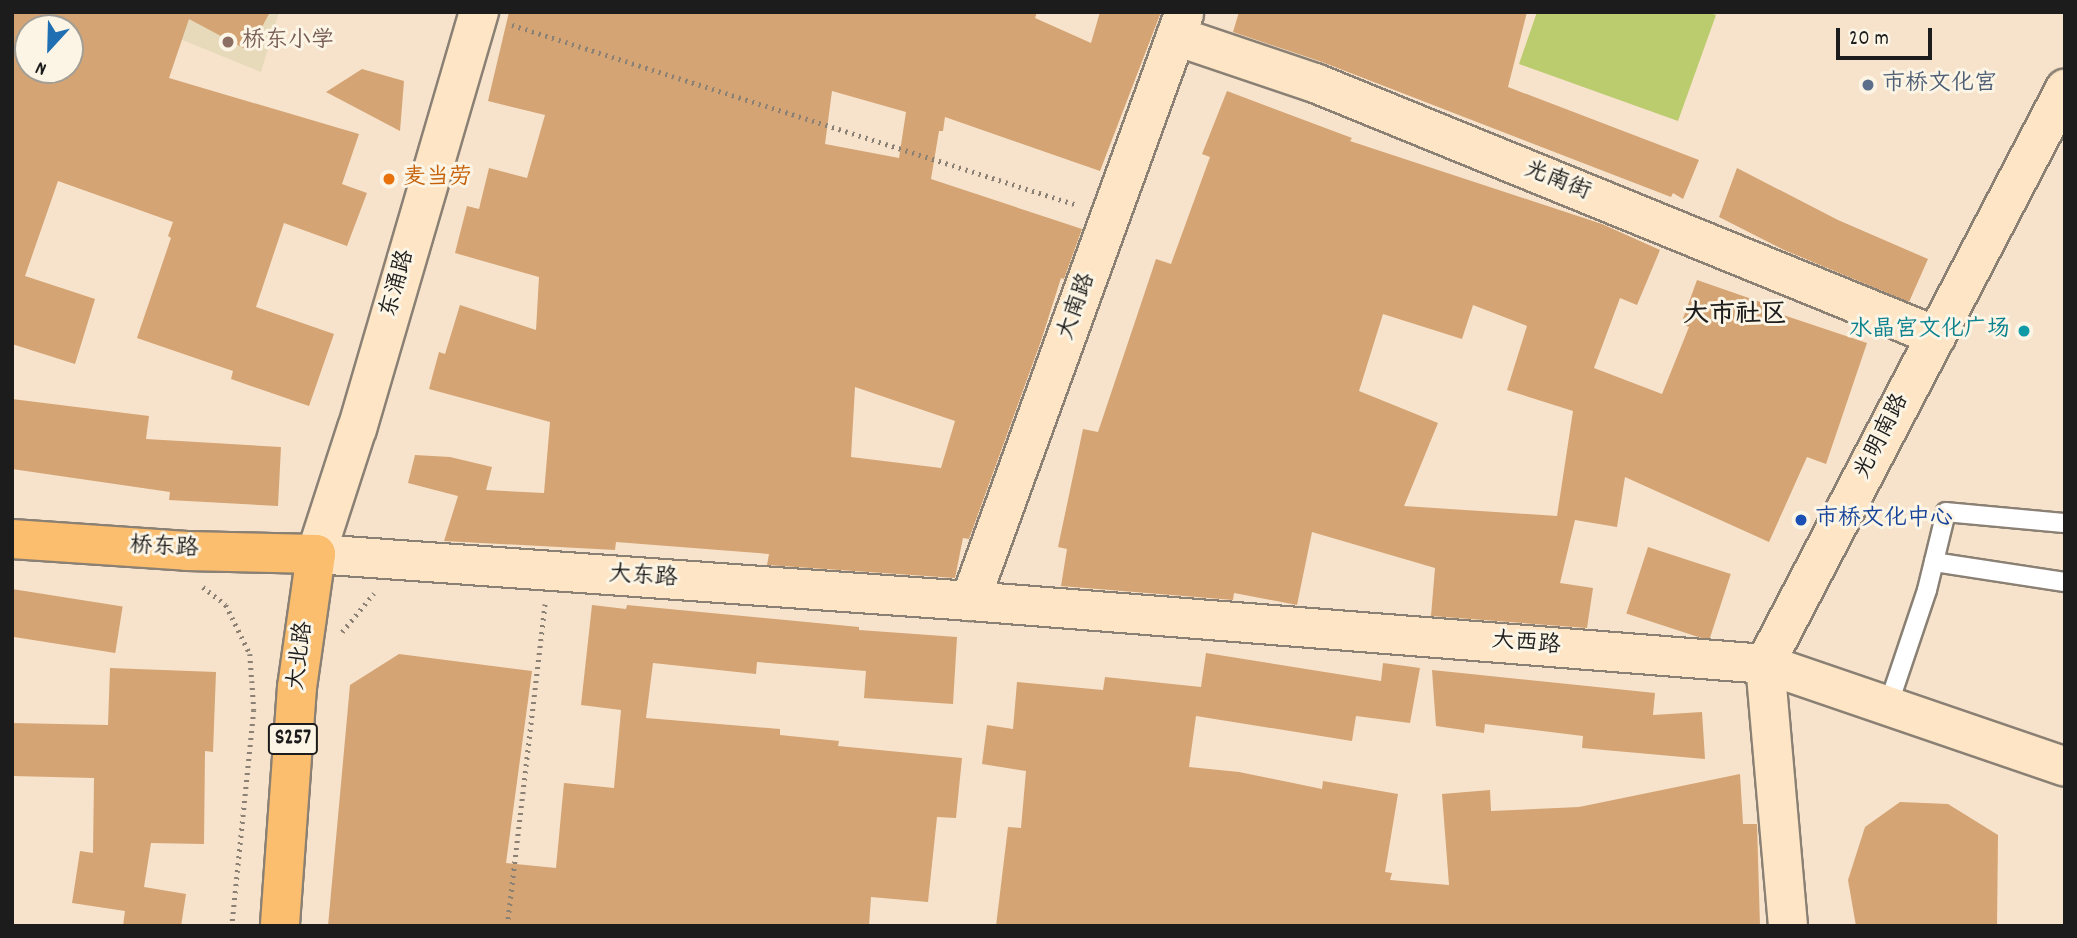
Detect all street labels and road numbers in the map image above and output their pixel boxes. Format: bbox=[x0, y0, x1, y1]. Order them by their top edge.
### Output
street label: 光南街 bbox=[1520, 156, 1594, 208]
street label: 东涌路 bbox=[376, 247, 422, 321]
street label: 大南路 bbox=[1053, 270, 1103, 344]
street label: 光明南路 bbox=[1850, 390, 1916, 484]
street label: 桥东路 bbox=[129, 533, 199, 565]
street label: 大东路 bbox=[608, 562, 678, 594]
street label: 大北路 bbox=[284, 620, 320, 692]
street label: 大西路 bbox=[1490, 628, 1562, 662]
road number: S257 bbox=[267, 722, 319, 756]

